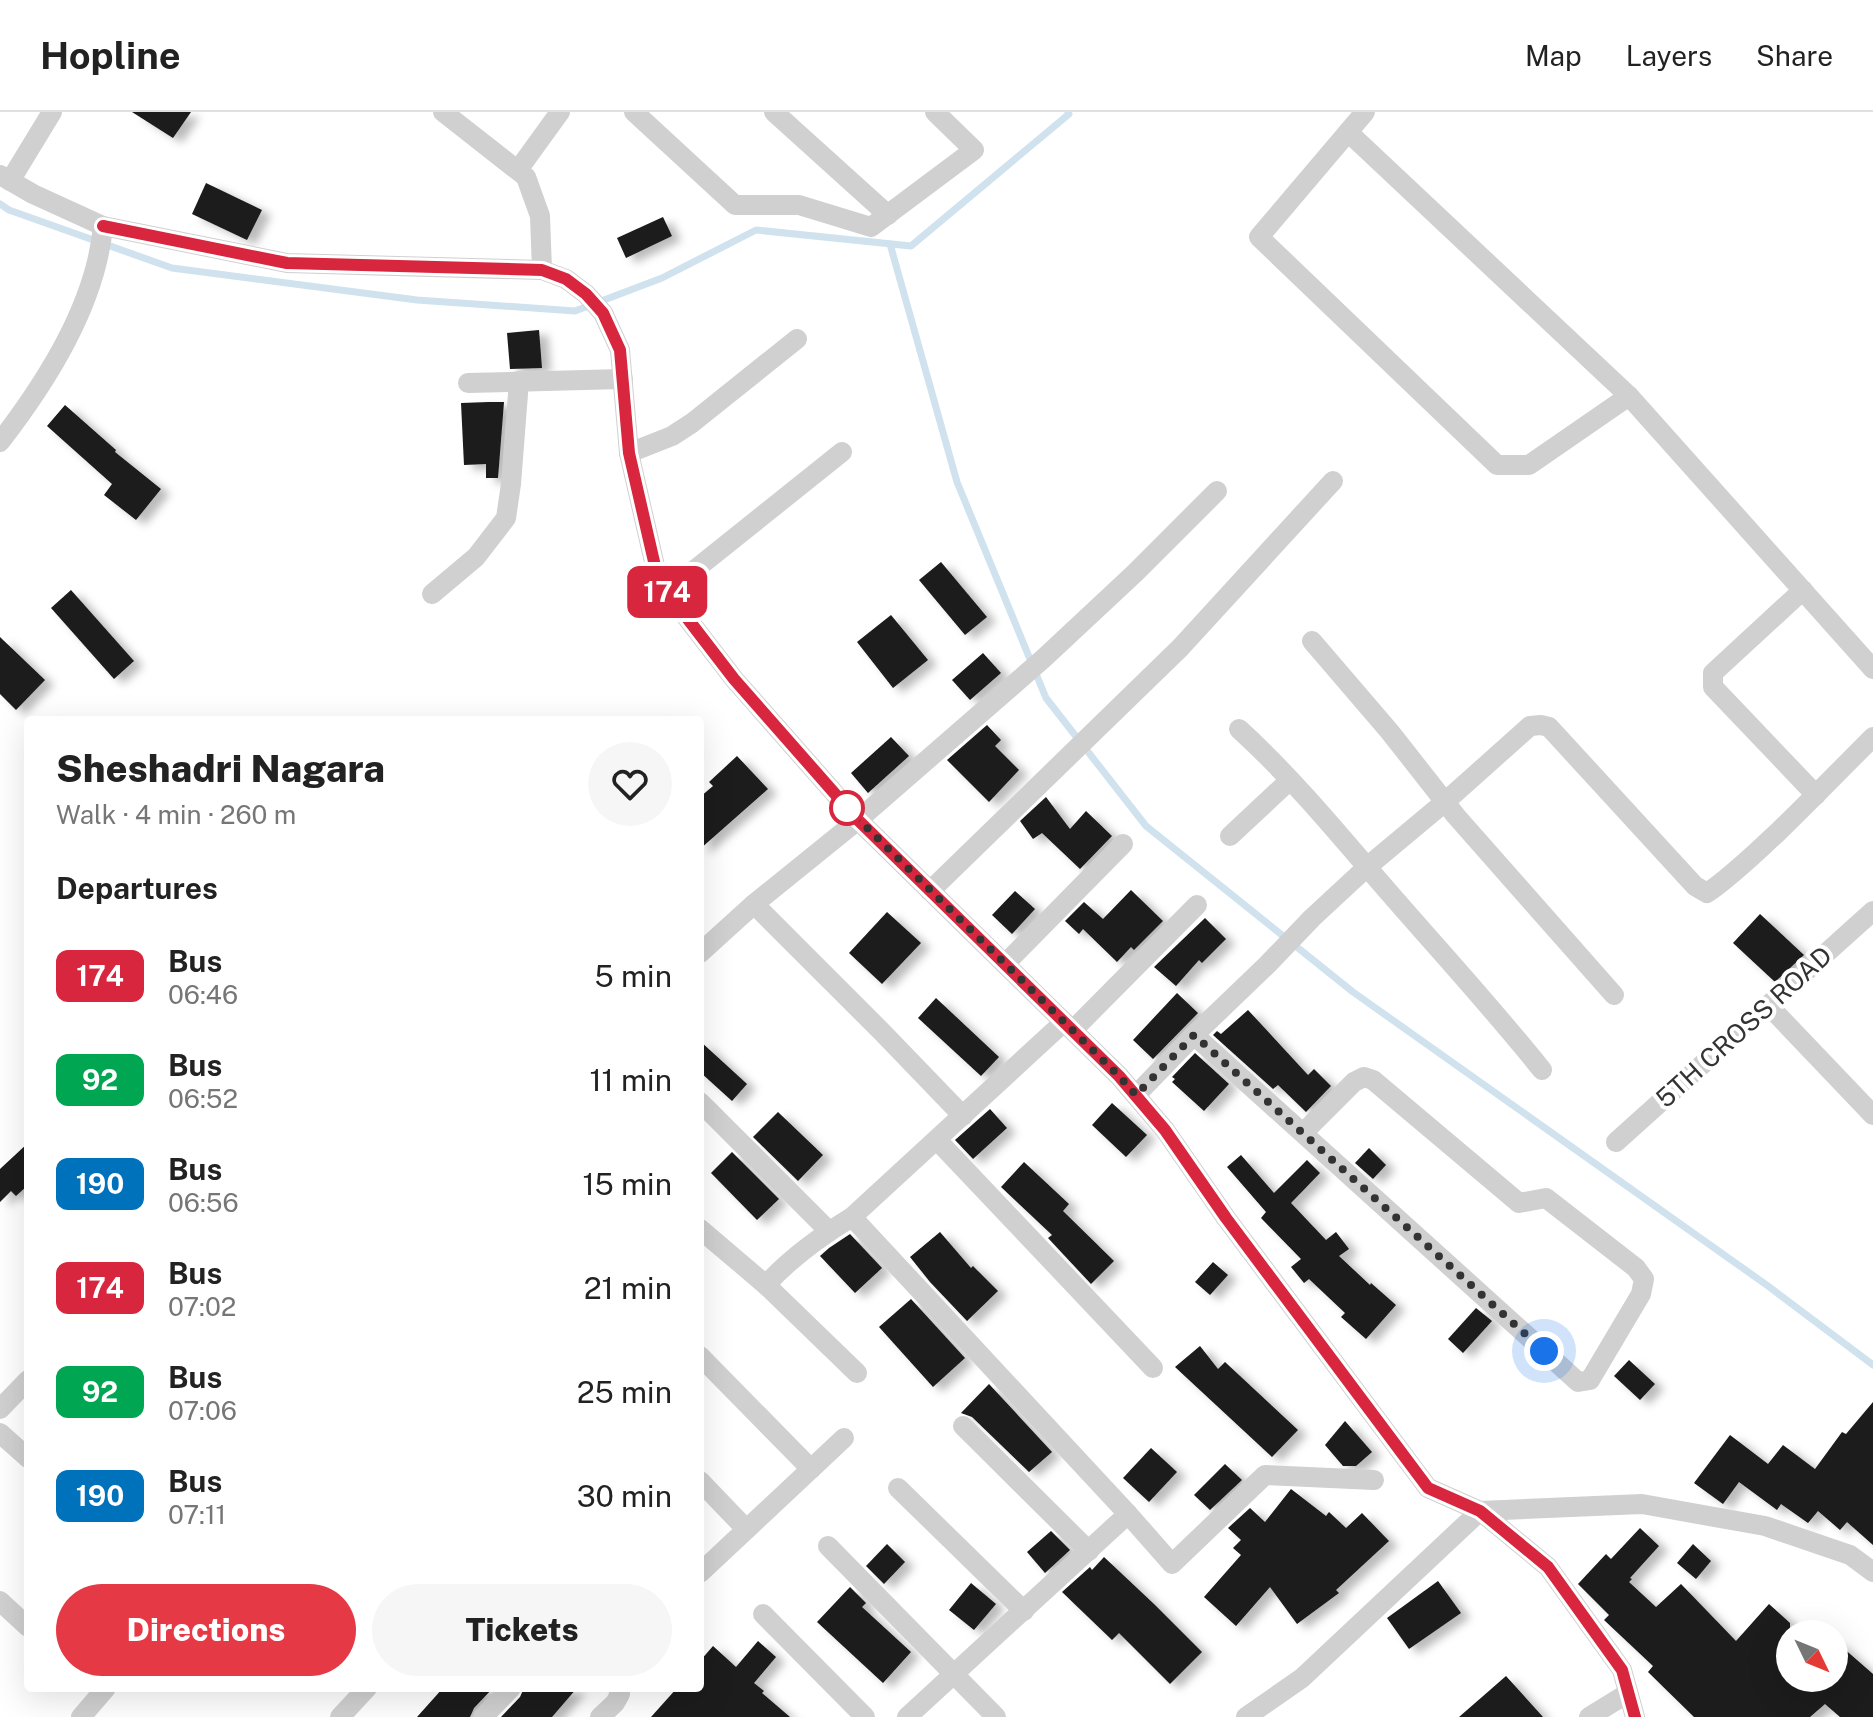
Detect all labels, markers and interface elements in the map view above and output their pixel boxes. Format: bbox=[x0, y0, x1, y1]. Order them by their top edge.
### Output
text: Hopline bbox=[40, 33, 181, 78]
text: Map bbox=[1525, 39, 1582, 72]
text: Layers bbox=[1626, 39, 1712, 72]
text: Share bbox=[1756, 39, 1833, 72]
line badge: 174 bbox=[621, 566, 713, 618]
text: 174 bbox=[643, 575, 691, 608]
button: heart bbox=[588, 742, 672, 826]
text: Sheshadri Nagara bbox=[56, 746, 385, 791]
unlabelled marker bbox=[830, 791, 864, 825]
text: Walk · 4 min · 260 m bbox=[56, 799, 296, 830]
text: Departures bbox=[56, 870, 218, 906]
street label: 5TH CROSS ROAD bbox=[1649, 940, 1838, 1114]
text: Bus bbox=[168, 943, 222, 979]
text: 5 min bbox=[595, 958, 672, 994]
text: 174 bbox=[76, 959, 124, 992]
text: 06:46 bbox=[168, 979, 238, 1010]
text: Bus bbox=[168, 1047, 222, 1083]
text: 11 min bbox=[589, 1062, 672, 1098]
text: 92 bbox=[82, 1063, 118, 1096]
text: 06:52 bbox=[168, 1083, 238, 1114]
text: Bus bbox=[168, 1151, 222, 1187]
text: 15 min bbox=[582, 1166, 672, 1202]
text: 190 bbox=[76, 1167, 124, 1200]
text: 06:56 bbox=[168, 1187, 239, 1218]
text: Bus bbox=[168, 1255, 222, 1291]
text: 21 min bbox=[584, 1270, 672, 1306]
text: 174 bbox=[76, 1271, 124, 1304]
text: 07:02 bbox=[168, 1291, 236, 1322]
your location bbox=[1524, 1331, 1564, 1371]
text: Bus bbox=[168, 1359, 222, 1395]
text: 25 min bbox=[577, 1374, 672, 1410]
text: 92 bbox=[82, 1375, 118, 1408]
text: 07:06 bbox=[168, 1395, 237, 1426]
text: Bus bbox=[168, 1463, 222, 1499]
text: 30 min bbox=[577, 1478, 672, 1514]
text: 190 bbox=[76, 1479, 124, 1512]
text: 07:11 bbox=[168, 1499, 226, 1530]
button: Directions bbox=[56, 1584, 356, 1676]
button: Tickets bbox=[372, 1584, 672, 1676]
north arrow bbox=[1776, 1620, 1848, 1692]
map controls bbox=[1776, 1620, 1848, 1692]

